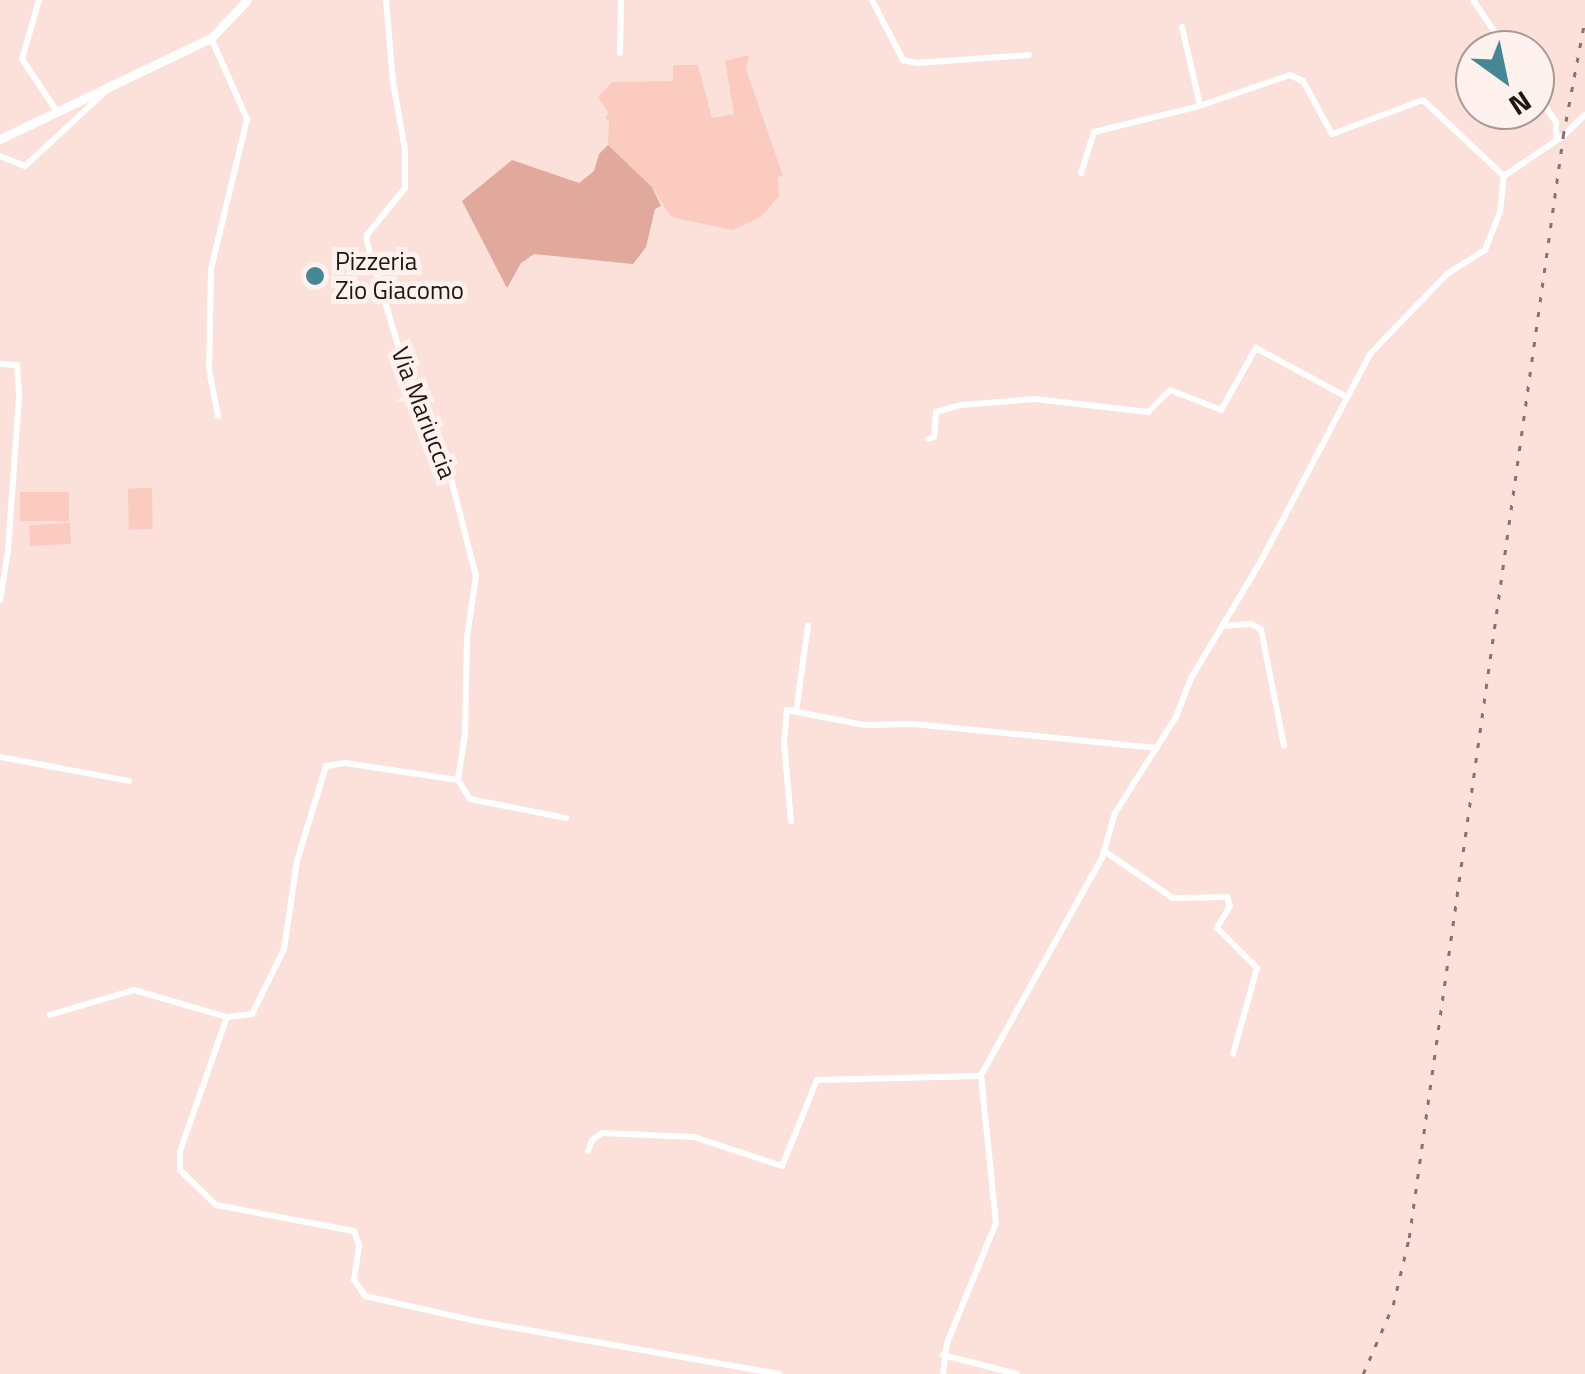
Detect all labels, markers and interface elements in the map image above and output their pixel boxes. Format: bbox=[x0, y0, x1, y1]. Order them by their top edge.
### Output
north arrow bbox=[1455, 30, 1555, 130]
text: N bbox=[1501, 81, 1540, 127]
place label: Pizzeria Zio Giacomo bbox=[335, 247, 464, 306]
marker: Pizzeria Zio Giacomo bbox=[304, 265, 326, 287]
street label: Via Mariuccia bbox=[385, 343, 463, 483]

